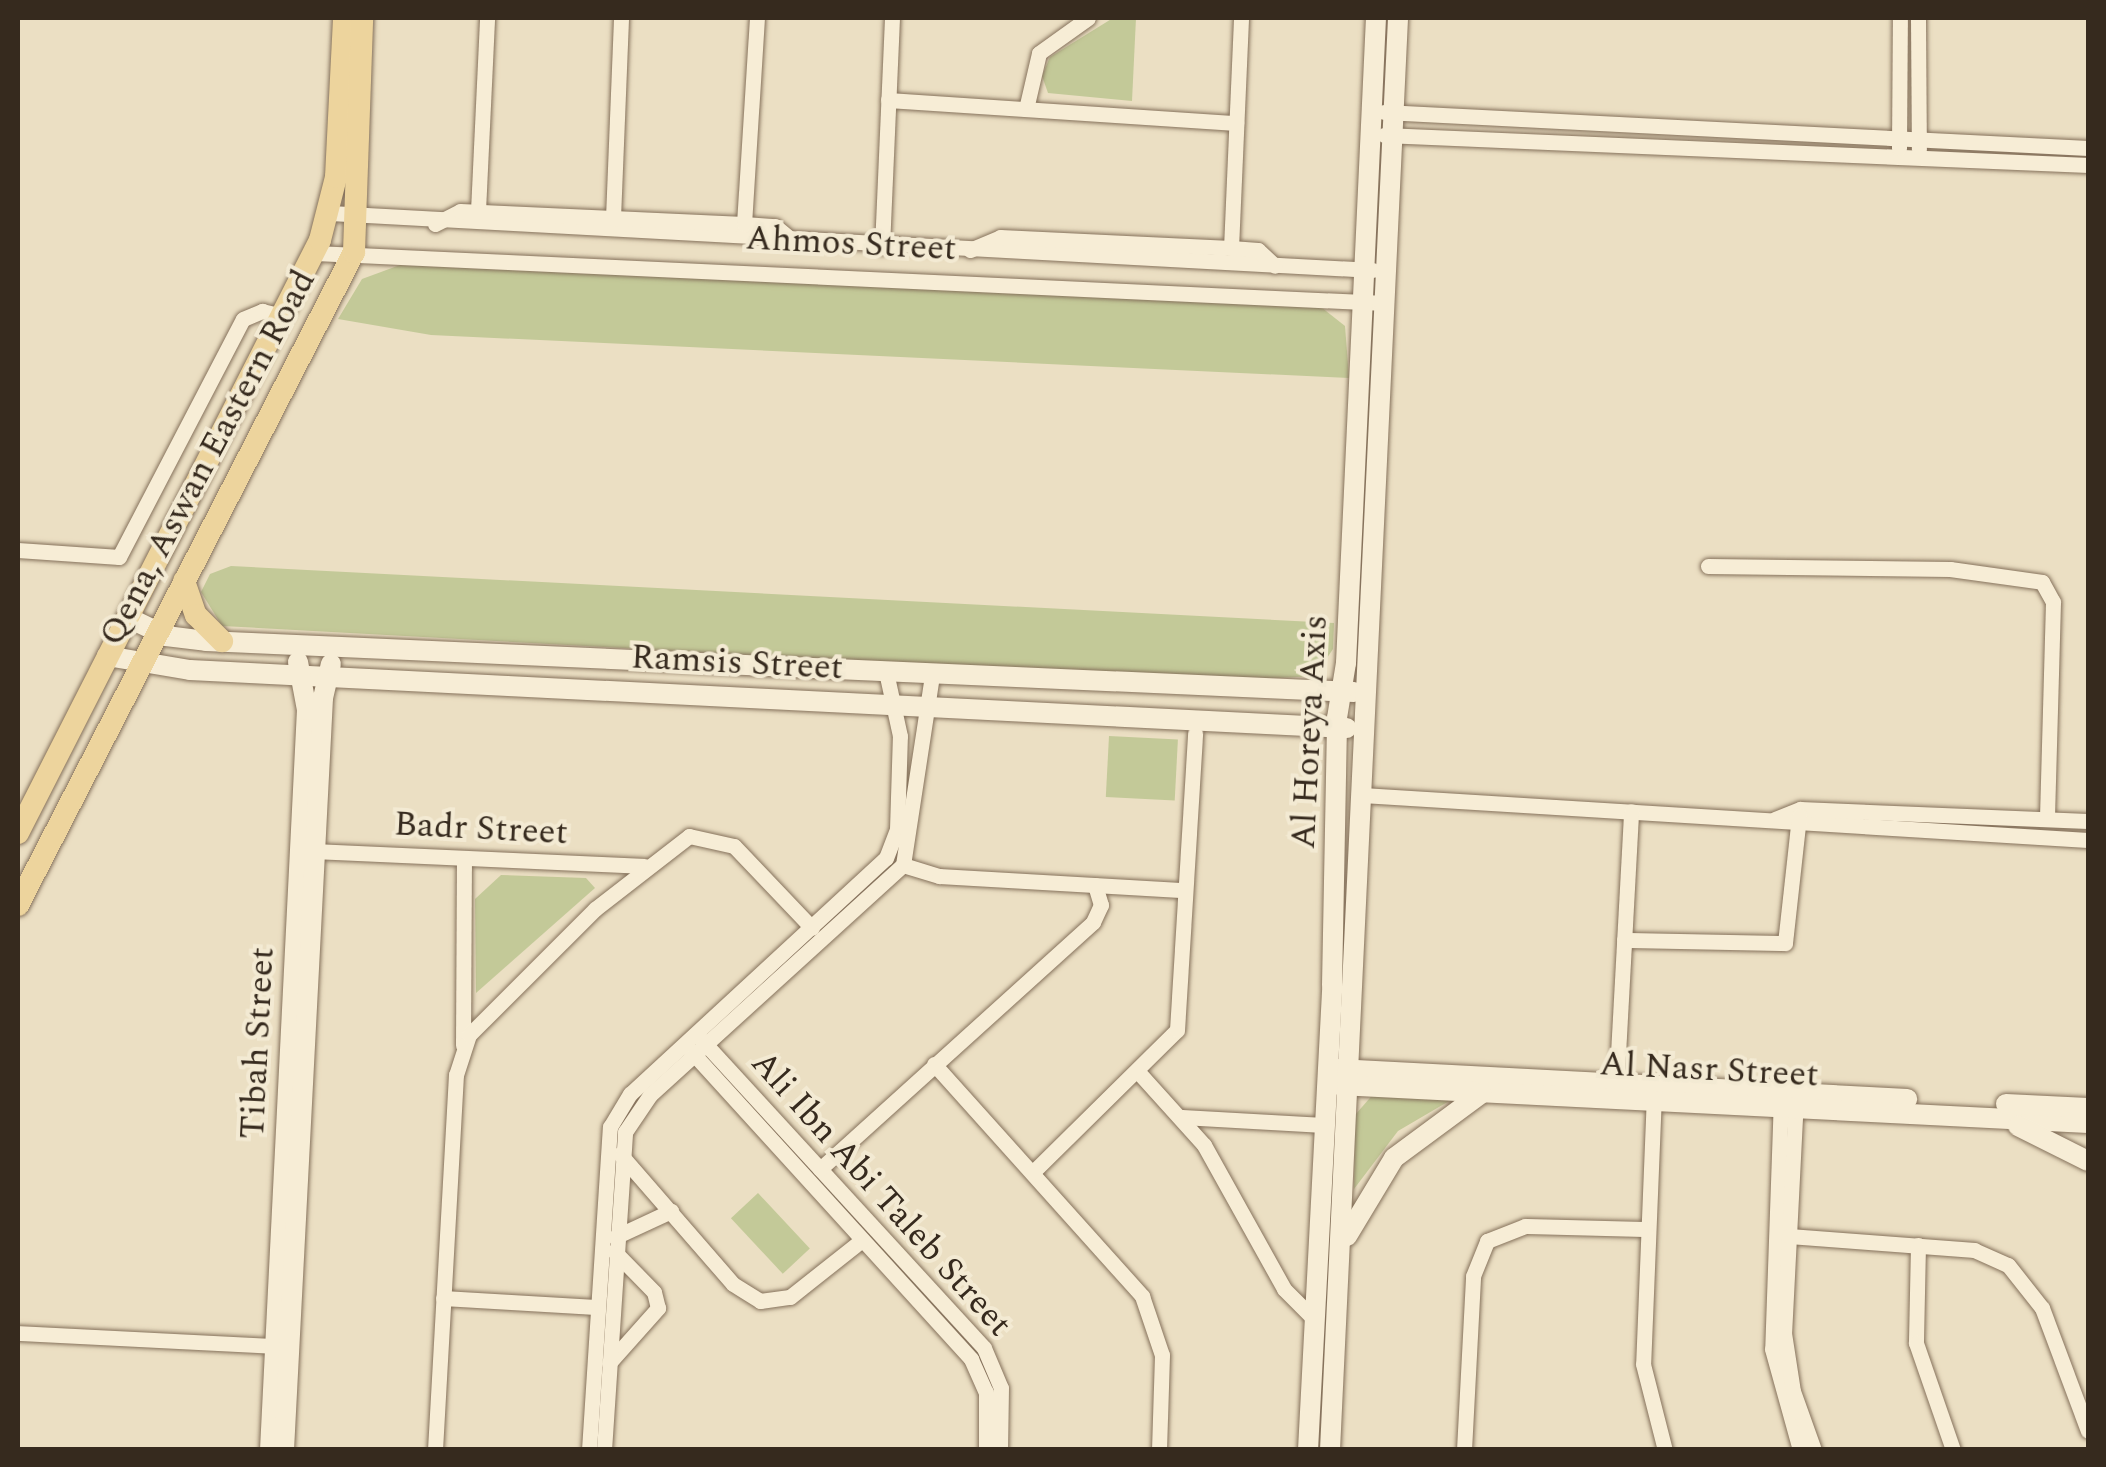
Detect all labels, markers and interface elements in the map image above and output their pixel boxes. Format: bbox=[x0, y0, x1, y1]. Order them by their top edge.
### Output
street label: Ahmos Street bbox=[745, 218, 957, 270]
street label: Qena, Aswan Eastern Road bbox=[91, 263, 325, 653]
street label: Al Horeya Axis bbox=[1283, 614, 1337, 850]
street label: Ramsis Street bbox=[630, 636, 844, 690]
street label: Badr Street bbox=[393, 803, 569, 855]
street label: Tibah Street bbox=[232, 946, 284, 1140]
street label: Ali Ibn Abi Taleb Street bbox=[742, 1043, 1020, 1345]
street label: Al Nasr Street bbox=[1598, 1043, 1820, 1097]

